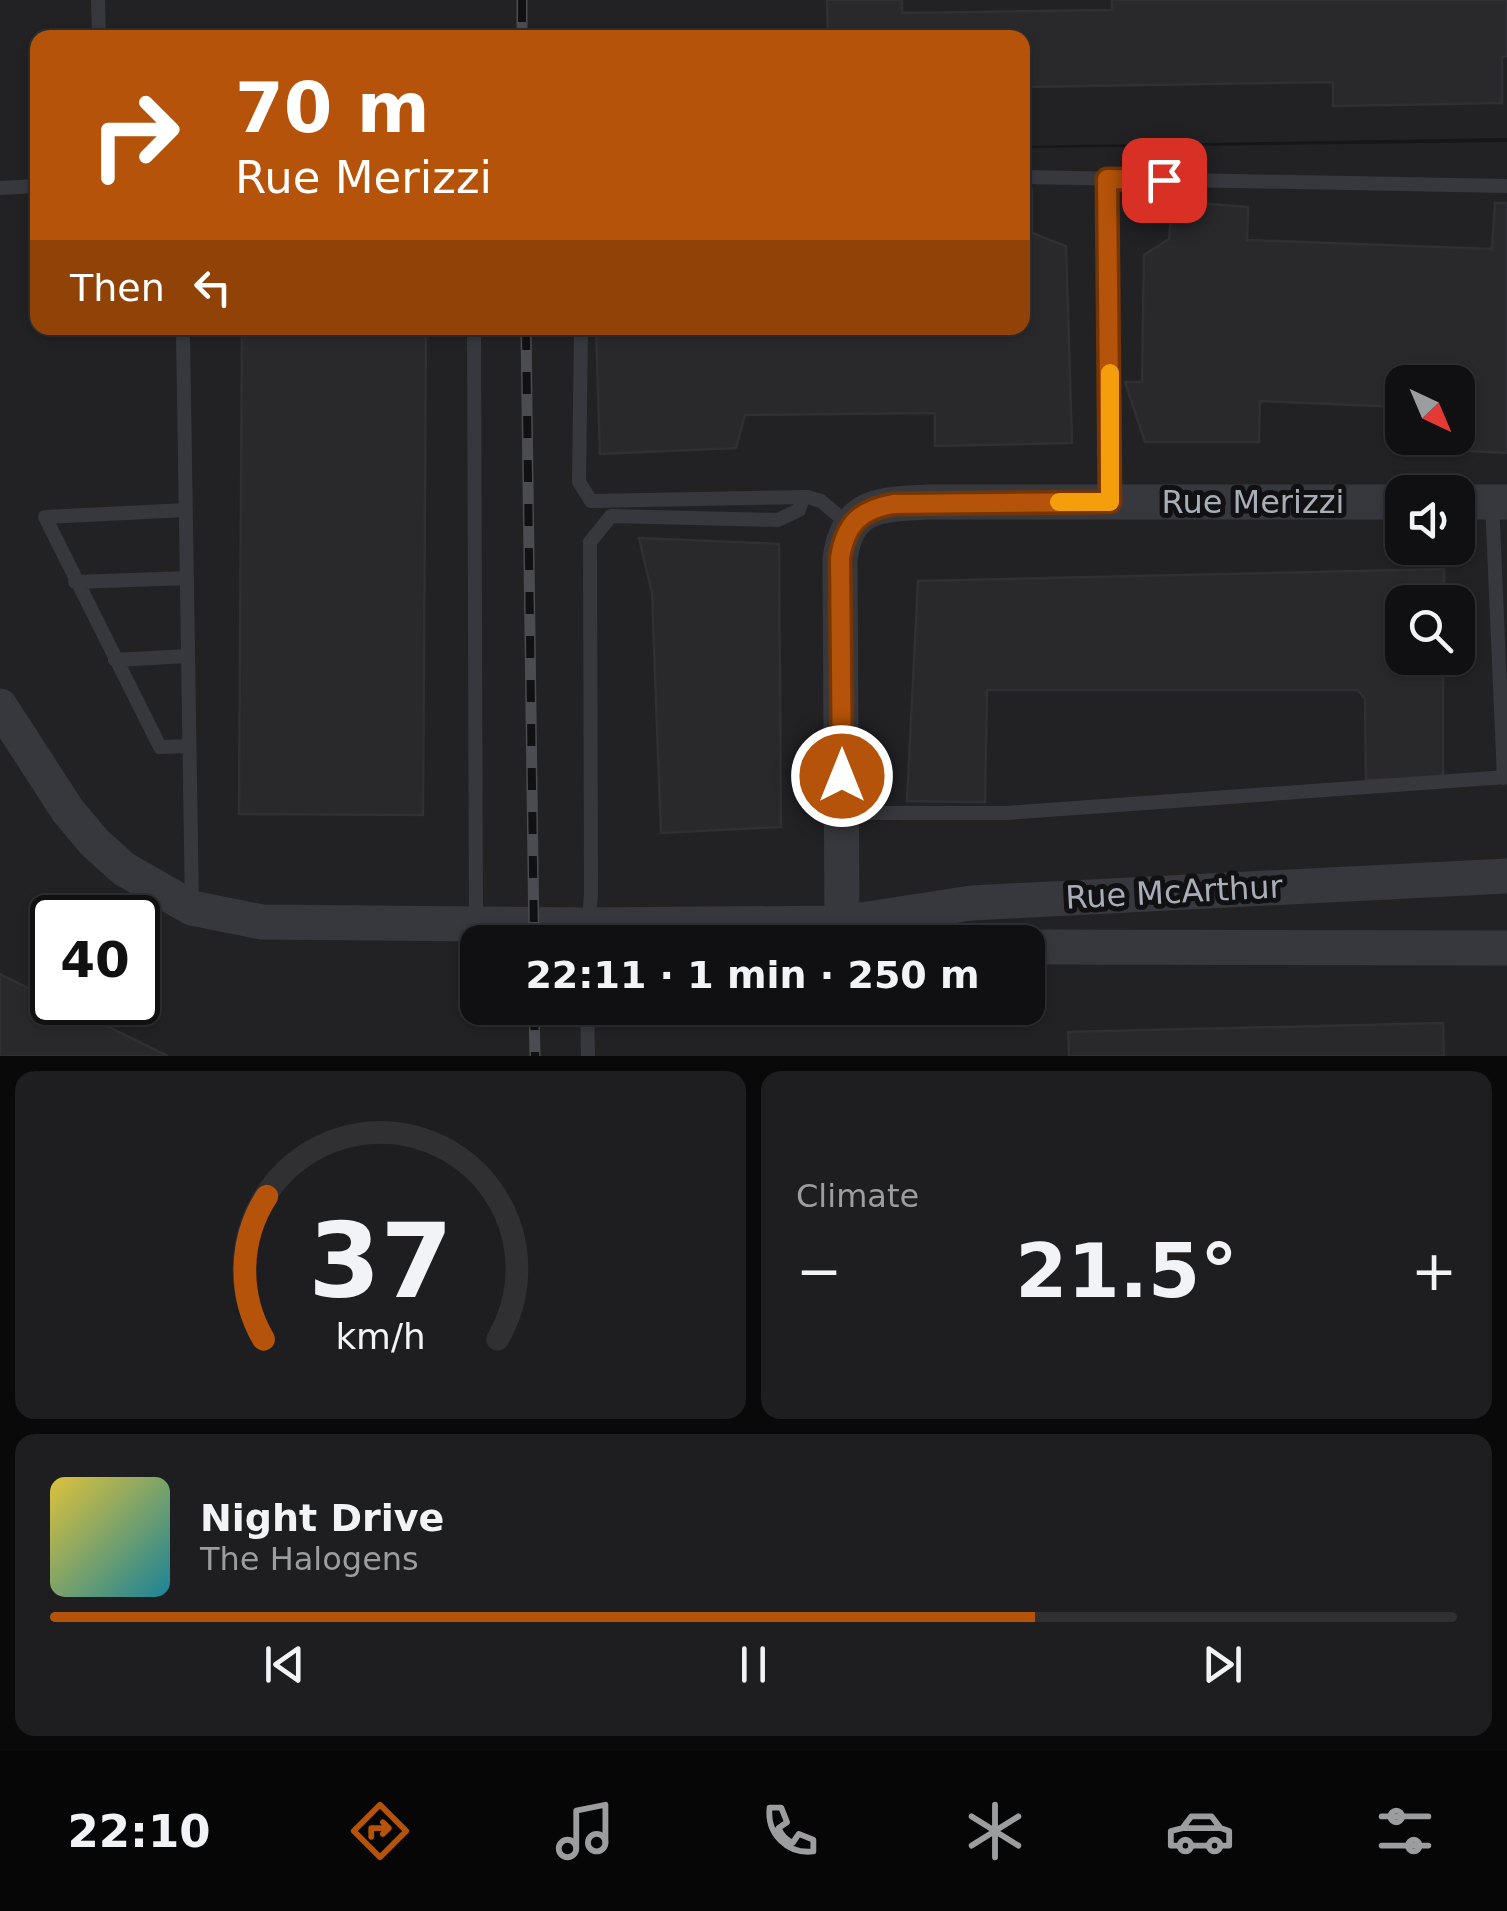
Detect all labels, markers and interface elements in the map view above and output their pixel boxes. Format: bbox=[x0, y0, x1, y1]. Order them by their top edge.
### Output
text: 70 m bbox=[235, 67, 430, 149]
icon: right bbox=[70, 70, 200, 200]
pin bbox=[1122, 138, 1207, 223]
text: Rue Merizzi bbox=[235, 151, 492, 204]
icon: arrive bbox=[1137, 153, 1192, 208]
icon: left bbox=[185, 260, 240, 315]
text: Then bbox=[70, 266, 165, 310]
north arrow bbox=[1385, 365, 1475, 455]
map controls bbox=[1385, 365, 1475, 675]
button: sound bbox=[1385, 475, 1475, 565]
street label: Rue Merizzi bbox=[1162, 483, 1344, 521]
button: search bbox=[1385, 585, 1475, 675]
position arrow bbox=[790, 724, 894, 828]
street label: Rue McArthur bbox=[1064, 867, 1284, 917]
speed limit sign: 40 bbox=[30, 895, 160, 1025]
text: 22:11 · 1 min · 250 m bbox=[525, 953, 980, 997]
text: Climate bbox=[796, 1177, 919, 1215]
text: 37 bbox=[308, 1200, 453, 1322]
text: 21.5° bbox=[1015, 1227, 1238, 1315]
text: − bbox=[796, 1239, 842, 1303]
text: + bbox=[1411, 1239, 1457, 1303]
text: km/h bbox=[335, 1316, 426, 1357]
text: Night Drive bbox=[200, 1496, 444, 1540]
text: The Halogens bbox=[200, 1540, 419, 1578]
icon: previous bbox=[257, 1637, 312, 1692]
icon: pause bbox=[726, 1637, 781, 1692]
icon: next bbox=[1195, 1637, 1250, 1692]
icon: directions bbox=[345, 1796, 415, 1866]
icon: music bbox=[550, 1796, 620, 1866]
icon: phone bbox=[755, 1796, 825, 1866]
icon: climate bbox=[960, 1796, 1030, 1866]
icon: car bbox=[1165, 1796, 1235, 1866]
icon: filters bbox=[1370, 1796, 1440, 1866]
text: 22:10 bbox=[67, 1805, 211, 1858]

